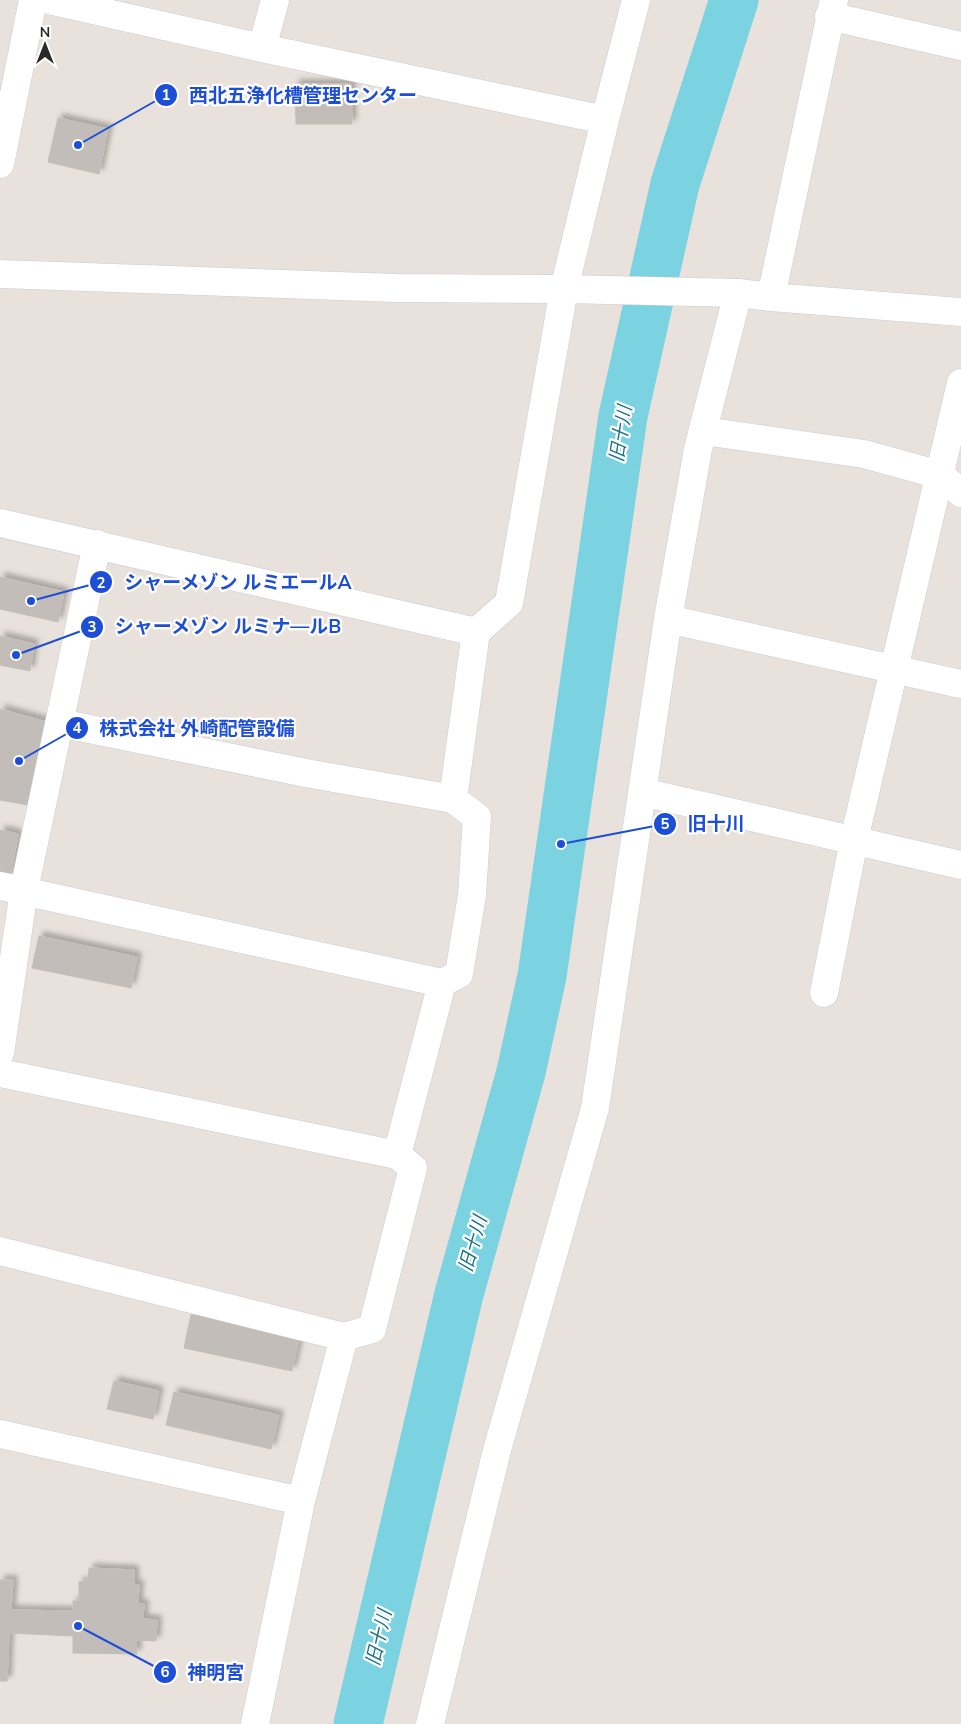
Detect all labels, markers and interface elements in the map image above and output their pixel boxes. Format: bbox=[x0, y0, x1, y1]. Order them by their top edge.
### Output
north arrow bbox=[20, 20, 70, 70]
text: N bbox=[40, 23, 50, 42]
callout: 西北五浄化槽管理センター bbox=[154, 78, 427, 112]
text: 西北五浄化槽管理センター bbox=[189, 83, 417, 109]
text: 1 bbox=[161, 85, 171, 105]
water label: 旧十川 bbox=[604, 402, 639, 464]
callout: シャーメゾン ルミエールA bbox=[88, 565, 362, 599]
text: シャーメゾン ルミエールA bbox=[124, 570, 353, 596]
text: 2 bbox=[96, 573, 106, 593]
callout: シャーメゾン ルミナ―ルB bbox=[79, 610, 351, 644]
text: シャーメゾン ルミナ―ルB bbox=[115, 614, 341, 640]
text: 3 bbox=[87, 617, 97, 637]
callout: 株式会社 外崎配管設備 bbox=[65, 711, 305, 745]
text: 株式会社 外崎配管設備 bbox=[99, 716, 295, 742]
text: 4 bbox=[72, 718, 82, 738]
callout: 旧十川 bbox=[652, 807, 754, 841]
text: 旧十川 bbox=[687, 811, 745, 837]
text: 5 bbox=[660, 814, 670, 834]
water label: 旧十川 bbox=[453, 1211, 494, 1275]
water label: 旧十川 bbox=[360, 1605, 399, 1669]
callout: 神明宮 bbox=[152, 1655, 254, 1689]
text: 神明宮 bbox=[187, 1660, 245, 1686]
text: 6 bbox=[160, 1662, 170, 1682]

